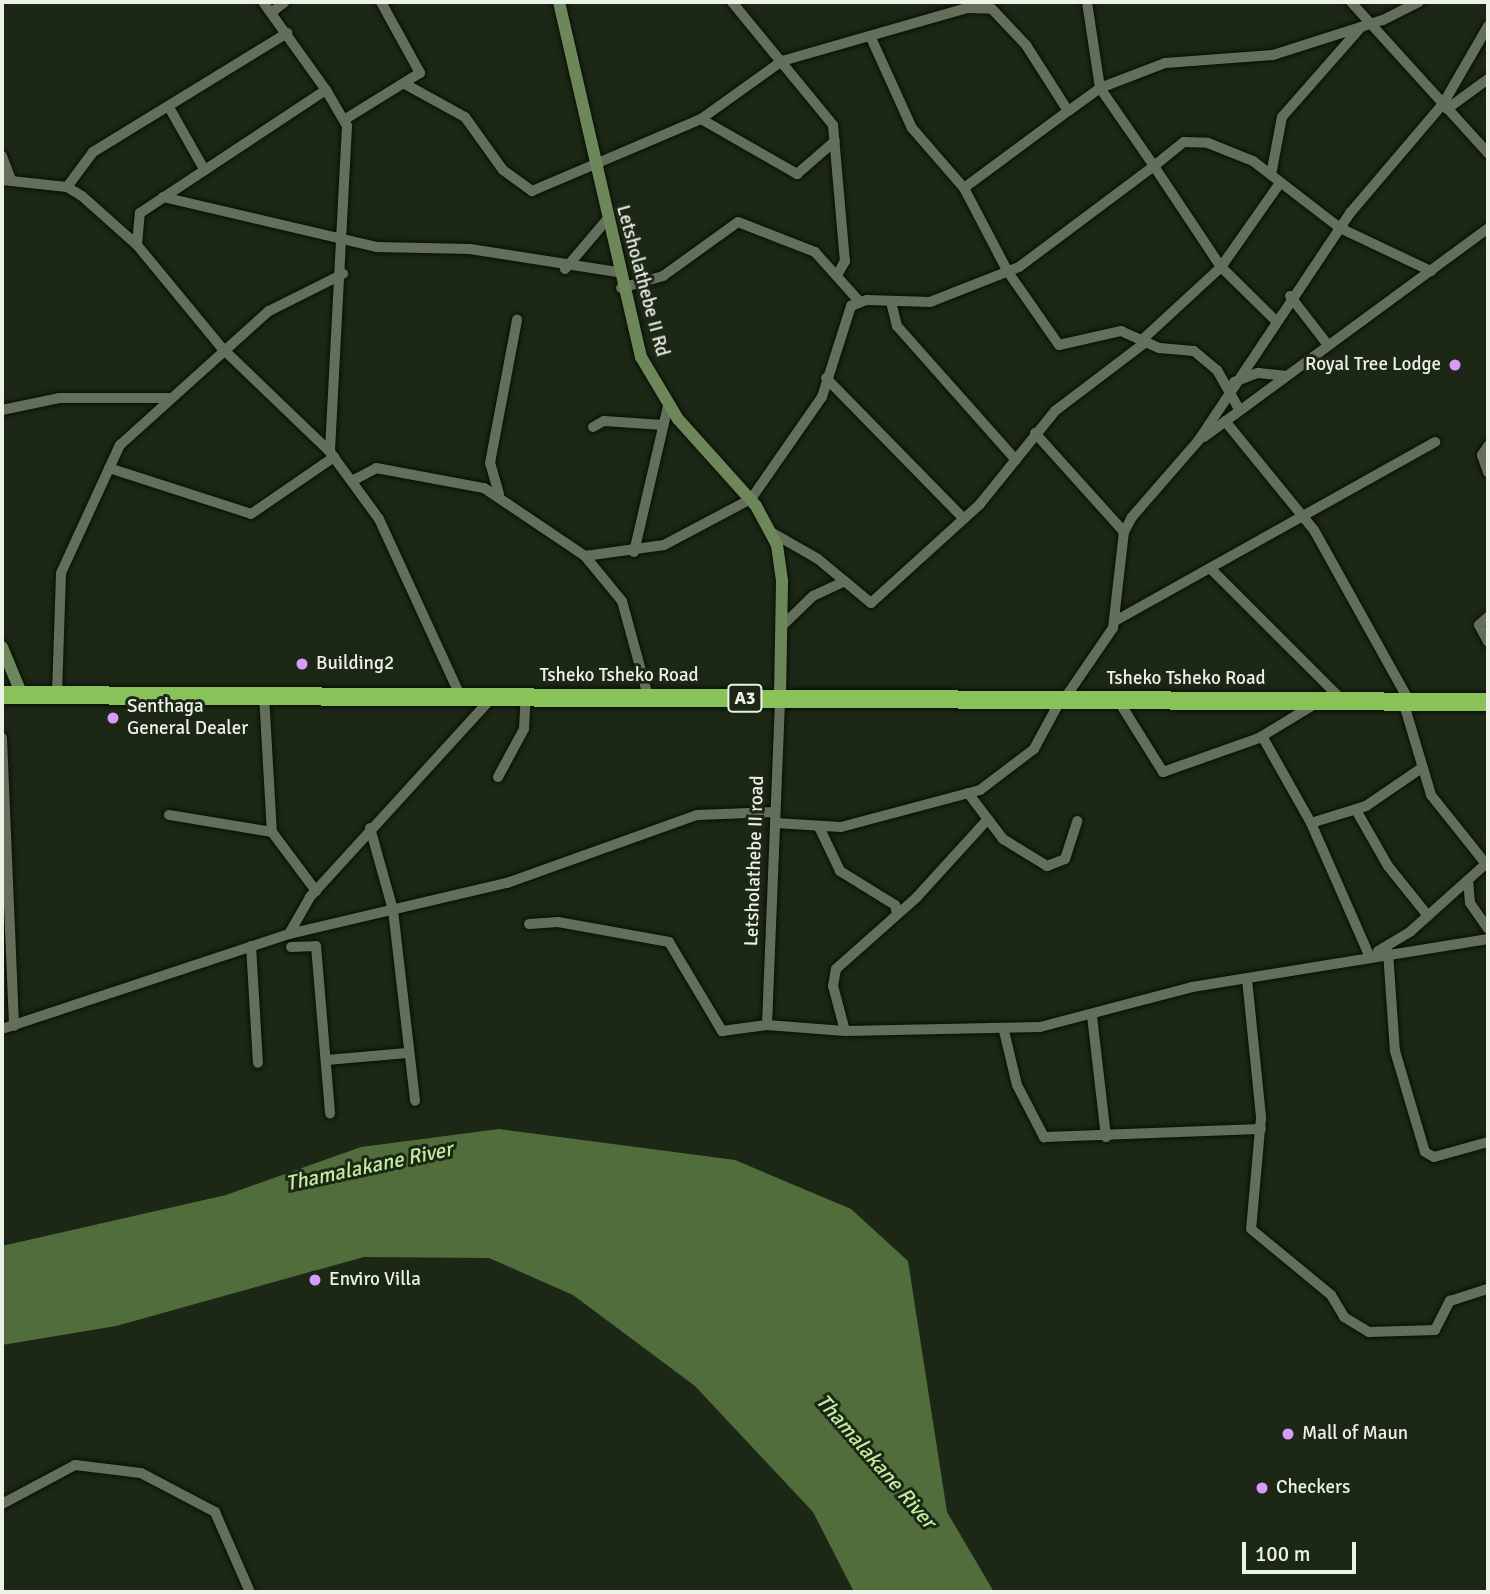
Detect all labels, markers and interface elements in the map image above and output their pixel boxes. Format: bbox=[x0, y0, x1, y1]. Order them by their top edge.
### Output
street label: Letsholathebe II Rd bbox=[611, 203, 673, 359]
place label: Royal Tree Lodge bbox=[1305, 354, 1441, 376]
marker: Royal Tree Lodge bbox=[1447, 357, 1463, 373]
place label: Building2 bbox=[316, 653, 394, 675]
marker: Building2 bbox=[294, 656, 310, 672]
street label: Tsheko Tsheko Road bbox=[539, 665, 699, 687]
street label: Tsheko Tsheko Road bbox=[1106, 668, 1266, 690]
road number: A3 bbox=[726, 684, 764, 712]
place label: Senthaga General Dealer bbox=[127, 696, 248, 740]
marker: Senthaga General Dealer bbox=[105, 710, 121, 726]
street label: Letsholathebe II road bbox=[741, 775, 769, 947]
water label: Thamalakane River bbox=[283, 1136, 455, 1196]
place label: Enviro Villa bbox=[329, 1269, 421, 1291]
marker: Enviro Villa bbox=[307, 1272, 323, 1288]
water label: Thamalakane River bbox=[811, 1389, 941, 1533]
place label: Mall of Maun bbox=[1302, 1423, 1408, 1445]
marker: Mall of Maun bbox=[1280, 1426, 1296, 1442]
place label: Checkers bbox=[1276, 1477, 1350, 1499]
marker: Checkers bbox=[1254, 1480, 1270, 1496]
scale bar bbox=[1245, 1528, 1359, 1572]
text: 100 m bbox=[1255, 1541, 1310, 1567]

